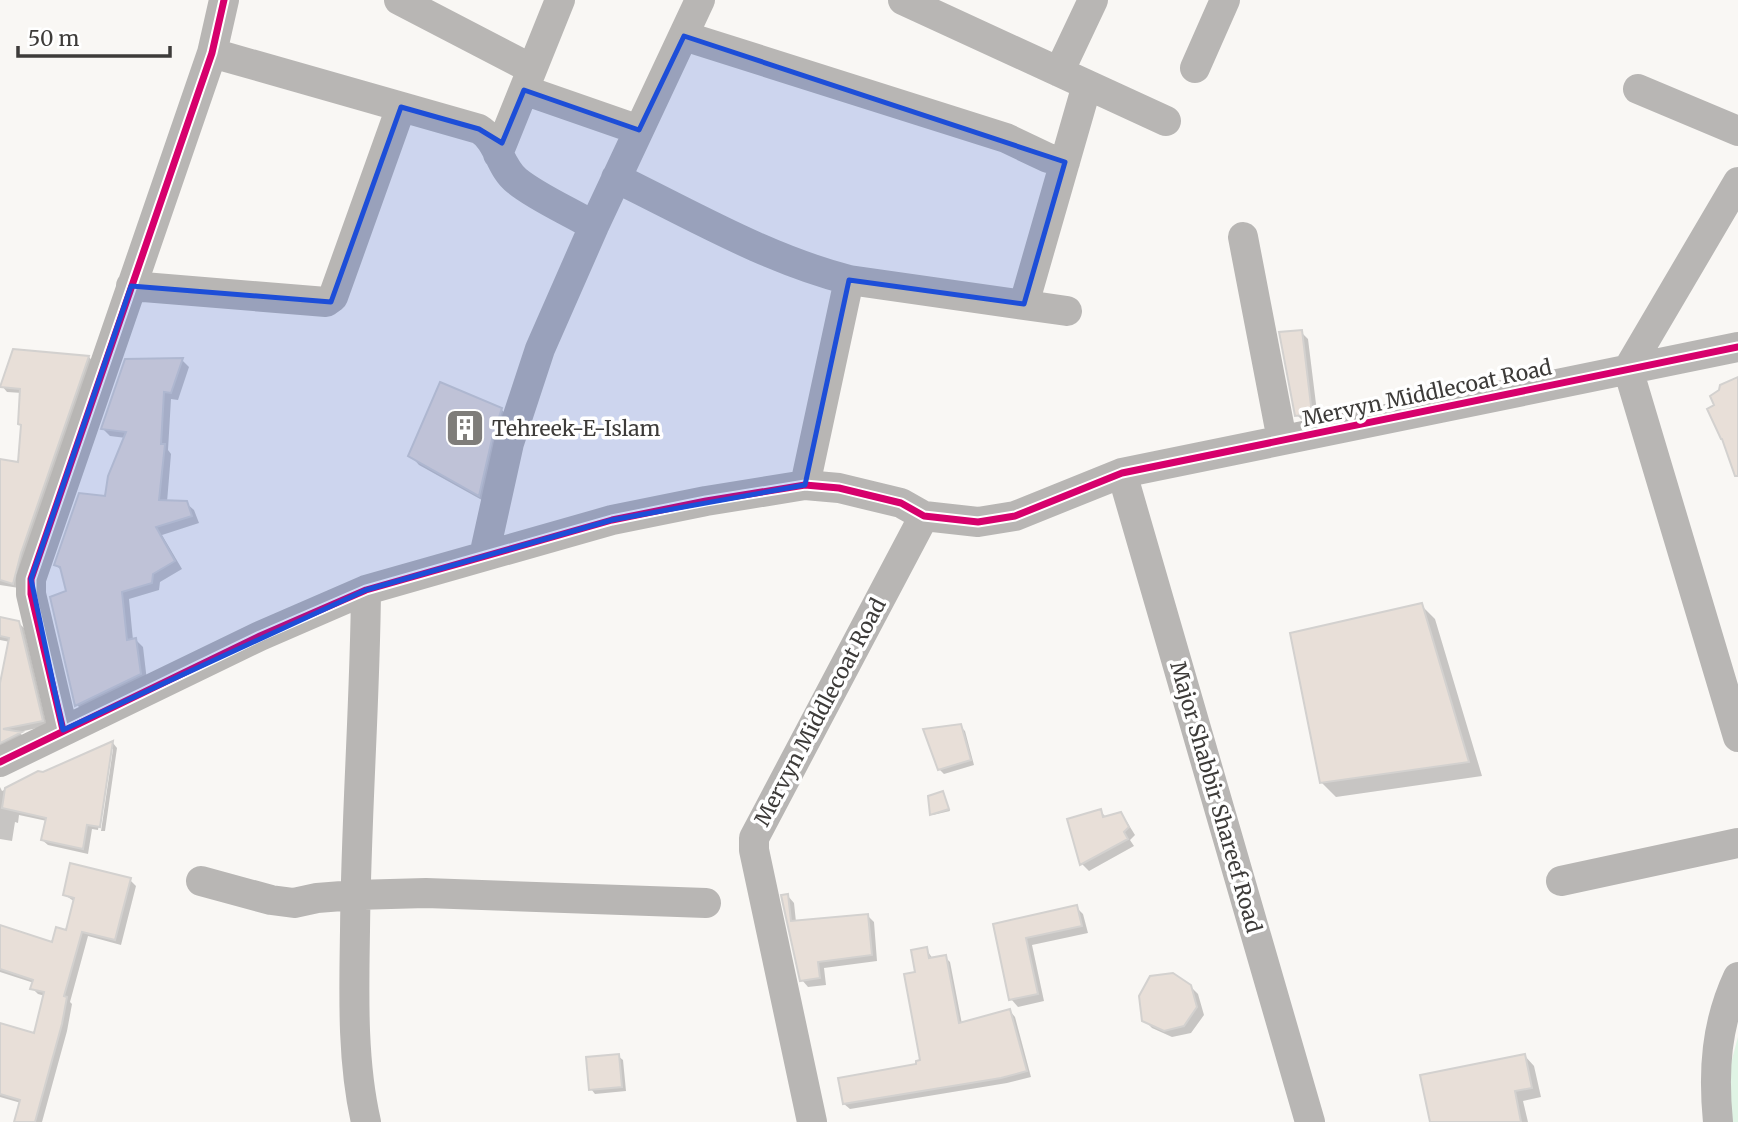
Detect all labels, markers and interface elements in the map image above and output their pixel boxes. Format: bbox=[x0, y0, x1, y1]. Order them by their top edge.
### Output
scale bar bbox=[18, 14, 170, 58]
text: 50 m bbox=[28, 25, 79, 52]
street label: Mervyn Middlecoat Road bbox=[1300, 353, 1555, 433]
building icon: Tehreek-E-Islam bbox=[444, 407, 486, 449]
place label: Tehreek-E-Islam bbox=[492, 415, 660, 442]
street label: Mervyn Middlecoat Road bbox=[748, 593, 892, 831]
street label: Major Shabbir Shareef Road bbox=[1164, 658, 1268, 936]

